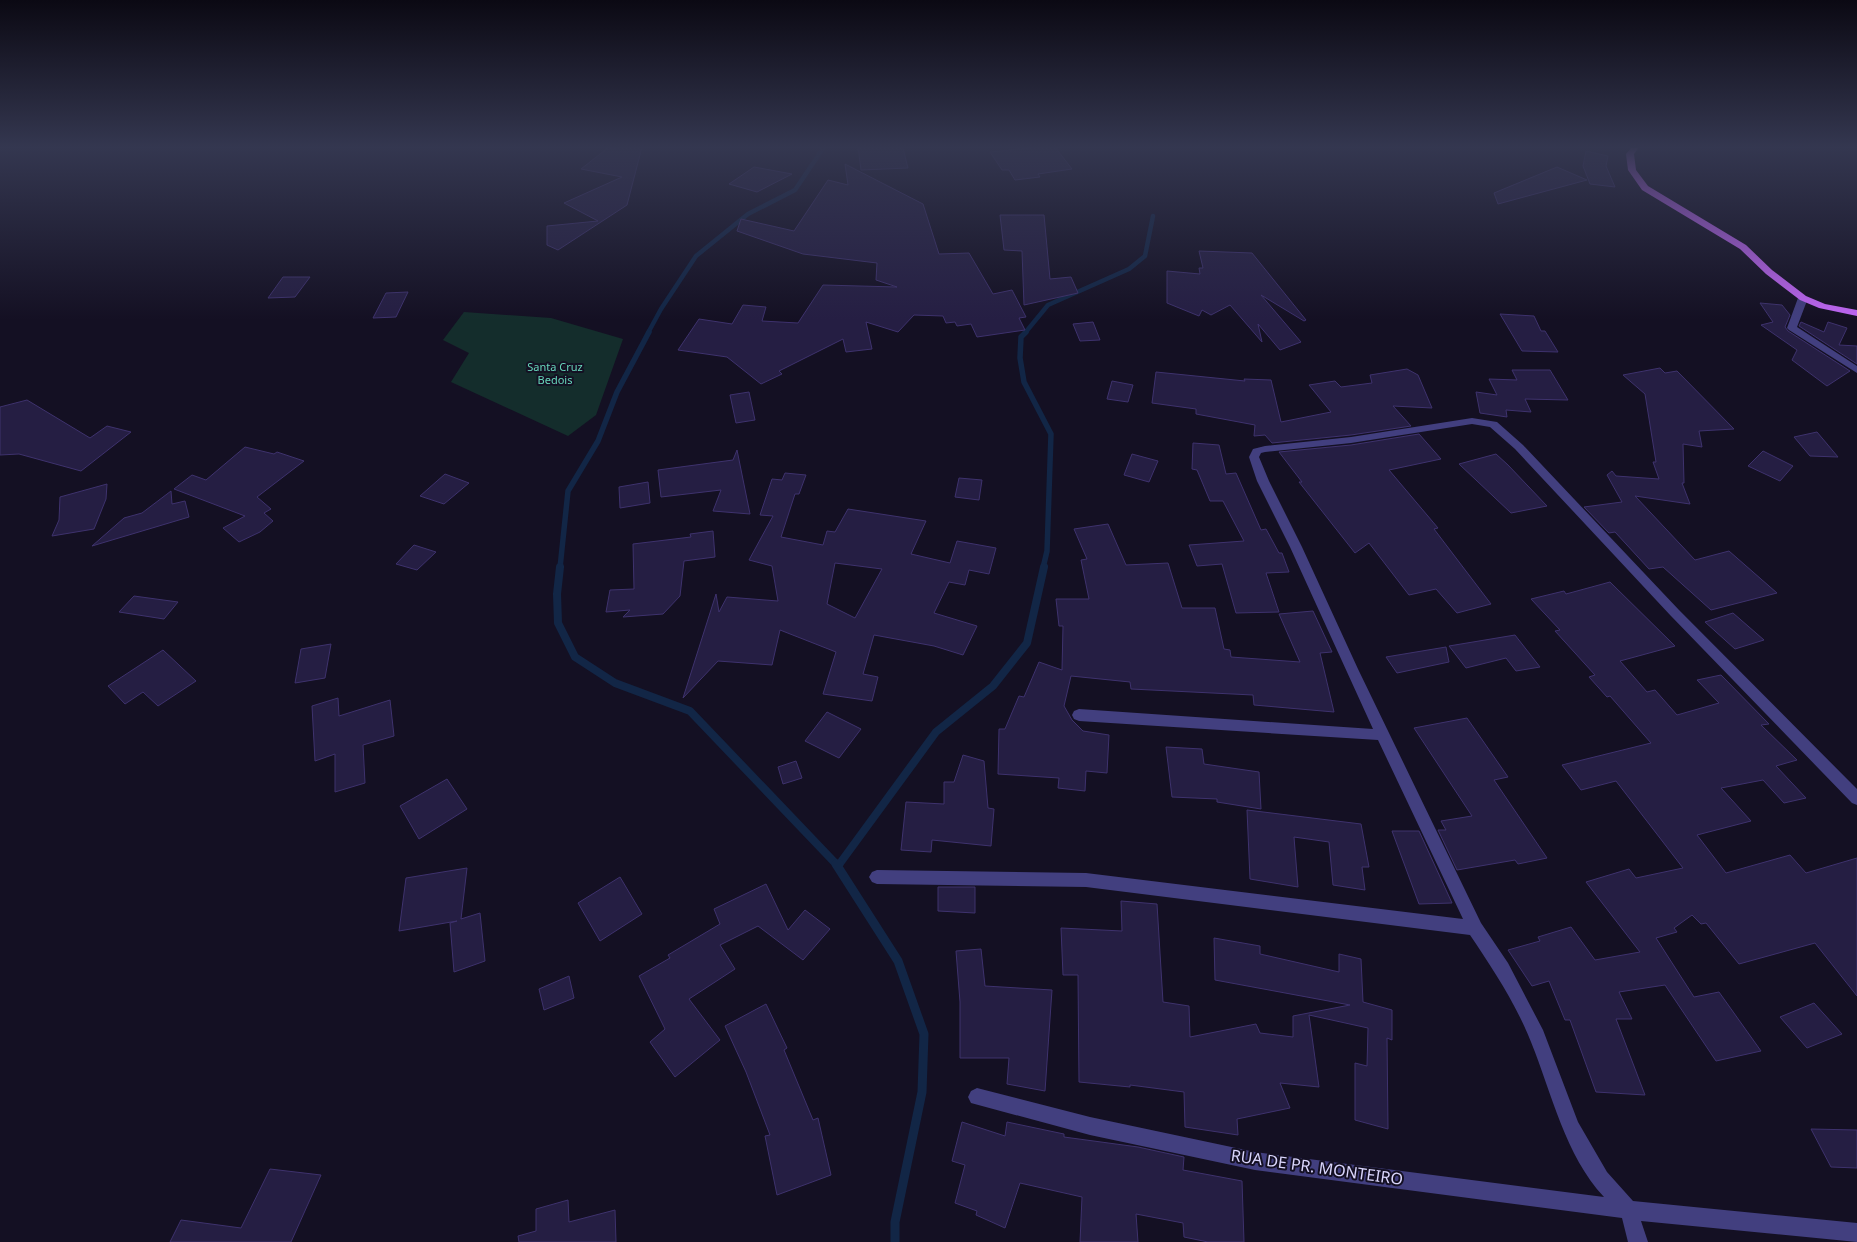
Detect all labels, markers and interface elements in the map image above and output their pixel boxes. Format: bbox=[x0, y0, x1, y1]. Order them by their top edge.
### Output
park label: Santa Cruz Bedois bbox=[527, 359, 583, 387]
street label: RUA DE PR. MONTEIRO bbox=[1230, 1144, 1404, 1190]

